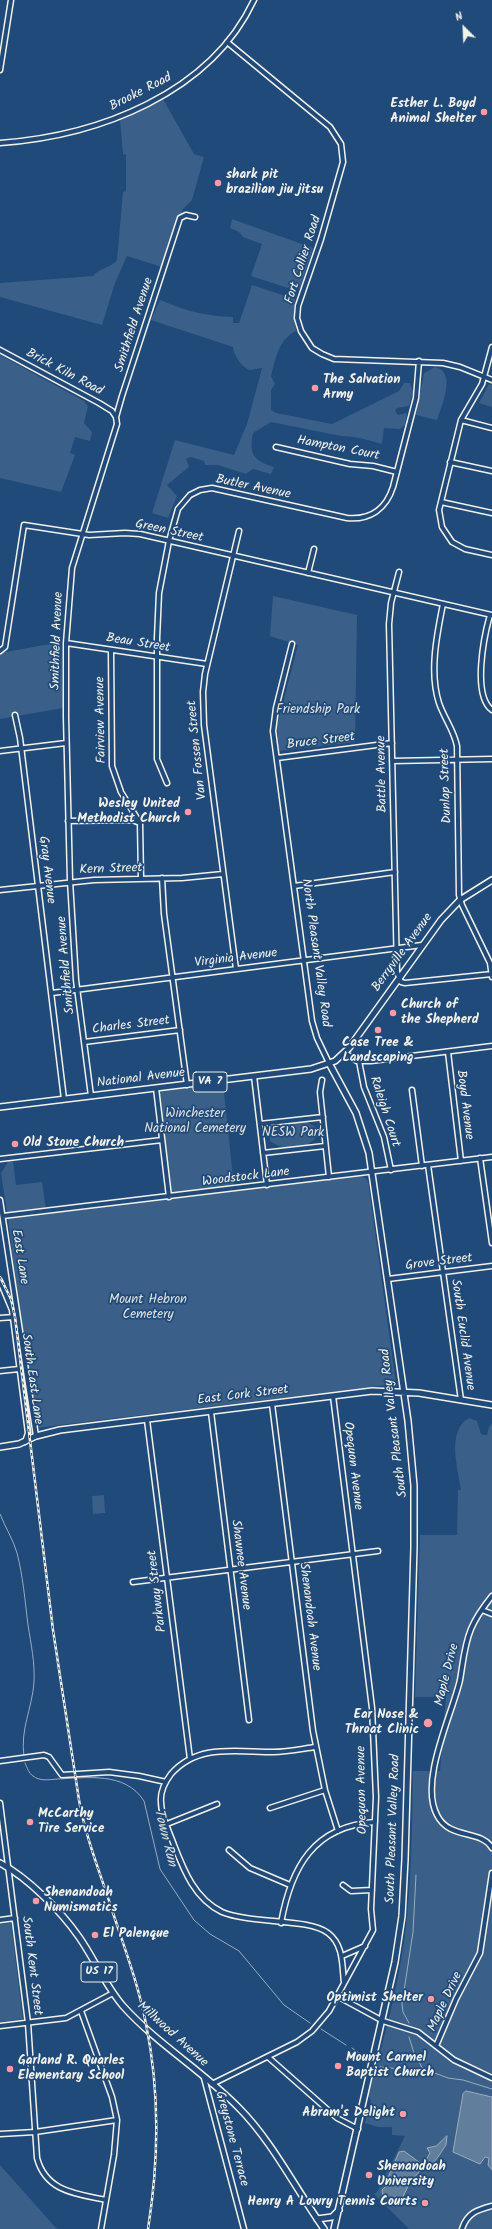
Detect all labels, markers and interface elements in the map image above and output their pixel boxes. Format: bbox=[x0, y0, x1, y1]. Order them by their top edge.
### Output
text: N bbox=[452, 7, 466, 27]
north arrow bbox=[444, 8, 484, 48]
street label: Brooke Road bbox=[107, 71, 175, 115]
place label: Esther L. Boyd Animal Shelter bbox=[390, 97, 476, 128]
marker: Esther L. Boyd Animal Shelter bbox=[479, 107, 489, 117]
place label: shark pit brazilian jiu jitsu bbox=[226, 168, 323, 199]
marker: shark pit brazilian jiu jitsu bbox=[213, 178, 223, 188]
street label: Fort Collier Road bbox=[282, 214, 326, 306]
street label: Smithfield Avenue bbox=[112, 276, 158, 374]
street label: Brick Kiln Road bbox=[23, 346, 105, 400]
place label: The Salvation Army bbox=[323, 373, 400, 404]
marker: The Salvation Army bbox=[310, 383, 320, 393]
street label: Hampton Court bbox=[295, 433, 381, 465]
street label: Butler Avenue bbox=[214, 472, 292, 504]
street label: Green Street bbox=[134, 517, 204, 547]
street label: Smithfield Avenue bbox=[48, 592, 68, 690]
street label: Beau Street bbox=[105, 631, 171, 657]
street label: Fairview Avenue bbox=[93, 676, 111, 764]
street label: Van Fossen Street bbox=[185, 700, 211, 800]
park label: Friendship Park bbox=[276, 703, 360, 719]
street label: Bruce Street bbox=[286, 730, 356, 754]
street label: Battle Avenue bbox=[375, 735, 391, 813]
street label: Dunlap Street bbox=[438, 748, 456, 824]
place label: Wesley United Methodist Church bbox=[77, 797, 180, 828]
marker: Wesley United Methodist Church bbox=[183, 807, 193, 817]
street label: Gray Avenue bbox=[34, 835, 58, 905]
street label: Kern Street bbox=[79, 861, 143, 879]
street label: North Pleasant Valley Road bbox=[297, 878, 333, 1028]
street label: Berryville Avenue bbox=[369, 911, 437, 995]
street label: Smithfield Avenue bbox=[55, 915, 79, 1015]
street label: Virginia Avenue bbox=[194, 946, 278, 972]
place label: Church of the Shepherd bbox=[401, 998, 479, 1029]
marker: Church of the Shepherd bbox=[388, 1008, 398, 1018]
street label: Charles Street bbox=[91, 1014, 171, 1038]
marker: Case Tree & Landscaping bbox=[373, 1025, 383, 1035]
place label: Case Tree & Landscaping bbox=[342, 1036, 414, 1067]
street label: National Avenue bbox=[96, 1066, 186, 1092]
street label: Boyd Avenue bbox=[452, 1069, 476, 1141]
road number: VA 7 bbox=[193, 1072, 227, 1092]
street label: Raleigh Court bbox=[365, 1075, 403, 1149]
park label: Winchester National Cemetery bbox=[144, 1107, 246, 1138]
park label: NESW Park bbox=[262, 1126, 324, 1142]
place label: Old Stone Church bbox=[23, 1136, 124, 1152]
marker: Old Stone Church bbox=[10, 1139, 20, 1149]
street label: Woodstock Lane bbox=[201, 1165, 291, 1191]
street label: East Lane bbox=[7, 1228, 31, 1286]
street label: Grove Street bbox=[404, 1251, 474, 1275]
street label: South Euclid Avenue bbox=[446, 1278, 478, 1392]
park label: Mount Hebron Cemetery bbox=[109, 1293, 187, 1324]
street label: South East Lane bbox=[17, 1333, 45, 1425]
street label: South Pleasant Valley Road bbox=[378, 1348, 412, 1498]
street label: East Cork Street bbox=[197, 1383, 289, 1409]
street label: Opequon Avenue bbox=[339, 1421, 365, 1511]
street label: Shawnee Avenue bbox=[227, 1519, 253, 1611]
street label: Parkway Street bbox=[145, 1549, 171, 1633]
street label: Shenandoah Avenue bbox=[295, 1562, 323, 1672]
street label: Maple Drive bbox=[433, 1642, 463, 1708]
place label: Ear Nose & Throat Clinic bbox=[345, 1708, 419, 1739]
marker: Ear Nose & Throat Clinic bbox=[422, 1717, 434, 1729]
street label: Opequon Avenue bbox=[354, 1745, 372, 1835]
street label: South Pleasant Valley Road bbox=[384, 1754, 404, 1904]
place label: McCarthy Tire Service bbox=[38, 1807, 104, 1838]
water label: Town Run bbox=[149, 1807, 179, 1869]
marker: McCarthy Tire Service bbox=[25, 1817, 35, 1827]
place label: Shenandoah Numismatics bbox=[44, 1886, 118, 1917]
marker: Shenandoah Numismatics bbox=[31, 1896, 41, 1906]
street label: South Kent Street bbox=[17, 1915, 45, 2017]
place label: El Palenque bbox=[103, 1927, 169, 1943]
marker: El Palenque bbox=[90, 1930, 100, 1940]
road number: US 17 bbox=[81, 1962, 117, 1982]
street label: Maple Drive bbox=[425, 1970, 467, 2034]
place label: Optimist Shelter bbox=[327, 1991, 423, 2007]
marker: Optimist Shelter bbox=[426, 1994, 436, 2004]
street label: Millwood Avenue bbox=[133, 1999, 211, 2071]
place label: Mount Carmel Baptist Church bbox=[346, 2051, 434, 2082]
place label: Garland R. Quarles Elementary School bbox=[18, 2054, 124, 2085]
marker: Mount Carmel Baptist Church bbox=[333, 2061, 343, 2071]
marker: Garland R. Quarles Elementary School bbox=[5, 2064, 15, 2074]
street label: Greystone Terrace bbox=[211, 2090, 251, 2188]
place label: Abram's Delight bbox=[302, 2106, 395, 2122]
marker: Abram's Delight bbox=[398, 2109, 408, 2119]
place label: Shenandoah University bbox=[377, 2160, 446, 2191]
marker: Shenandoah University bbox=[364, 2170, 374, 2180]
place label: Henry A Lowry Tennis Courts bbox=[247, 2195, 417, 2211]
marker: Henry A Lowry Tennis Courts bbox=[420, 2198, 430, 2208]

